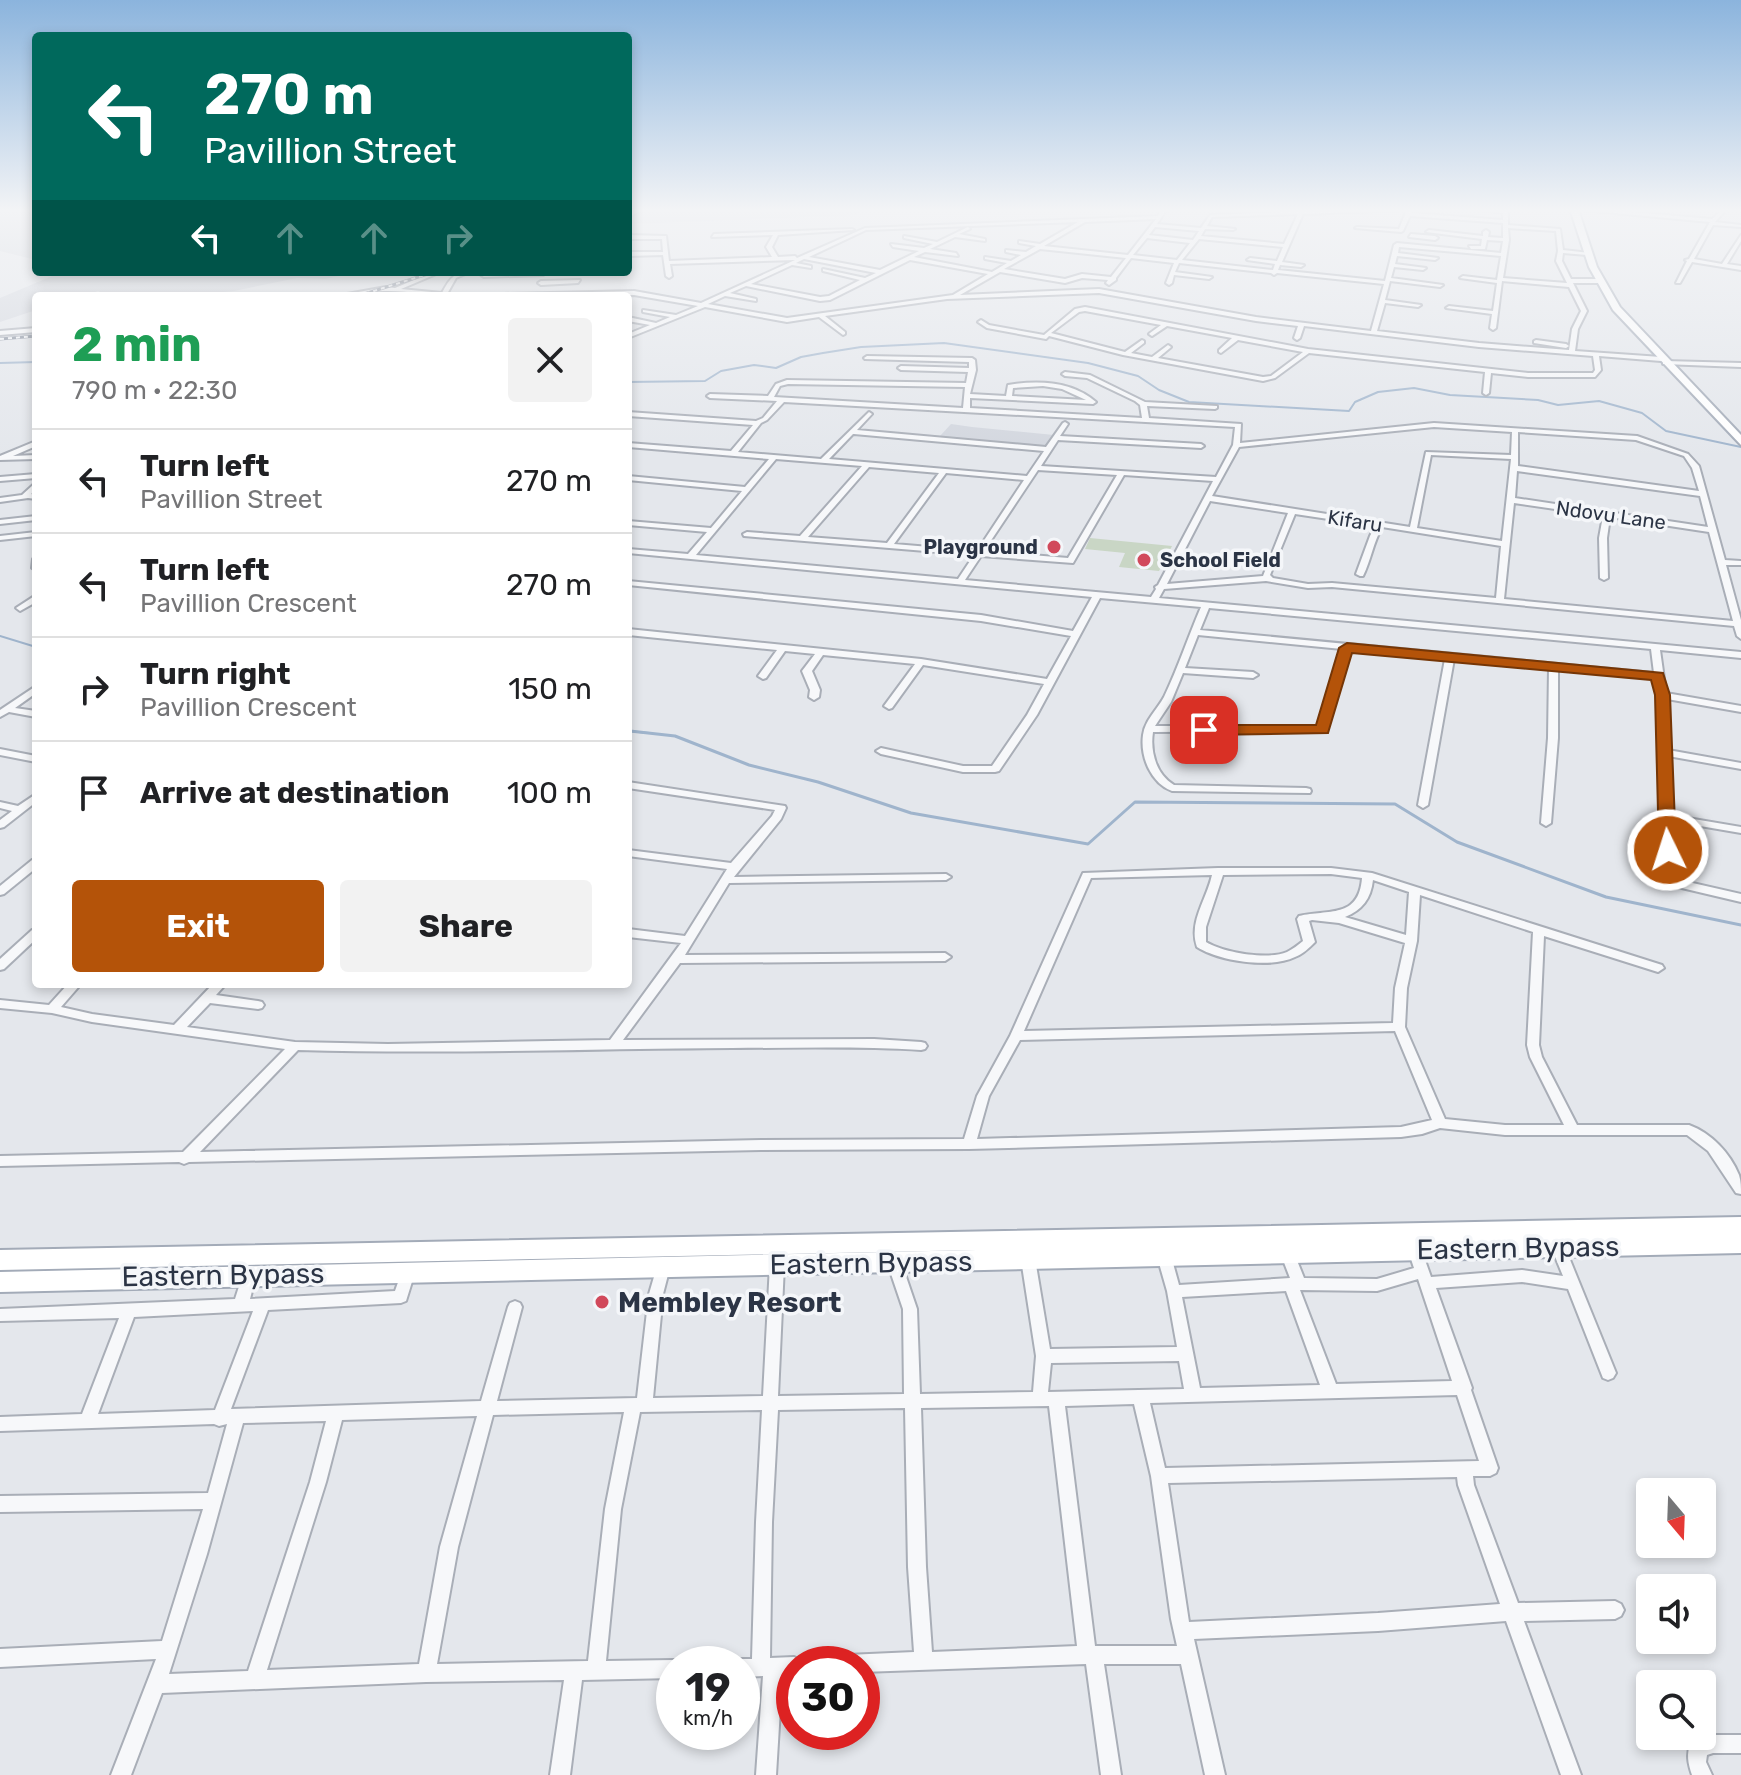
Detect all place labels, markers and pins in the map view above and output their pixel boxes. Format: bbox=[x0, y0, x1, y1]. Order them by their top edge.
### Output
place label: Playground bbox=[924, 535, 1038, 559]
marker: Playground bbox=[1045, 538, 1063, 556]
place label: School Field bbox=[1160, 548, 1281, 572]
marker: School Field bbox=[1135, 551, 1153, 569]
pin bbox=[1170, 696, 1238, 764]
place label: Membley Resort bbox=[618, 1286, 841, 1319]
marker: Membley Resort bbox=[593, 1293, 611, 1311]

